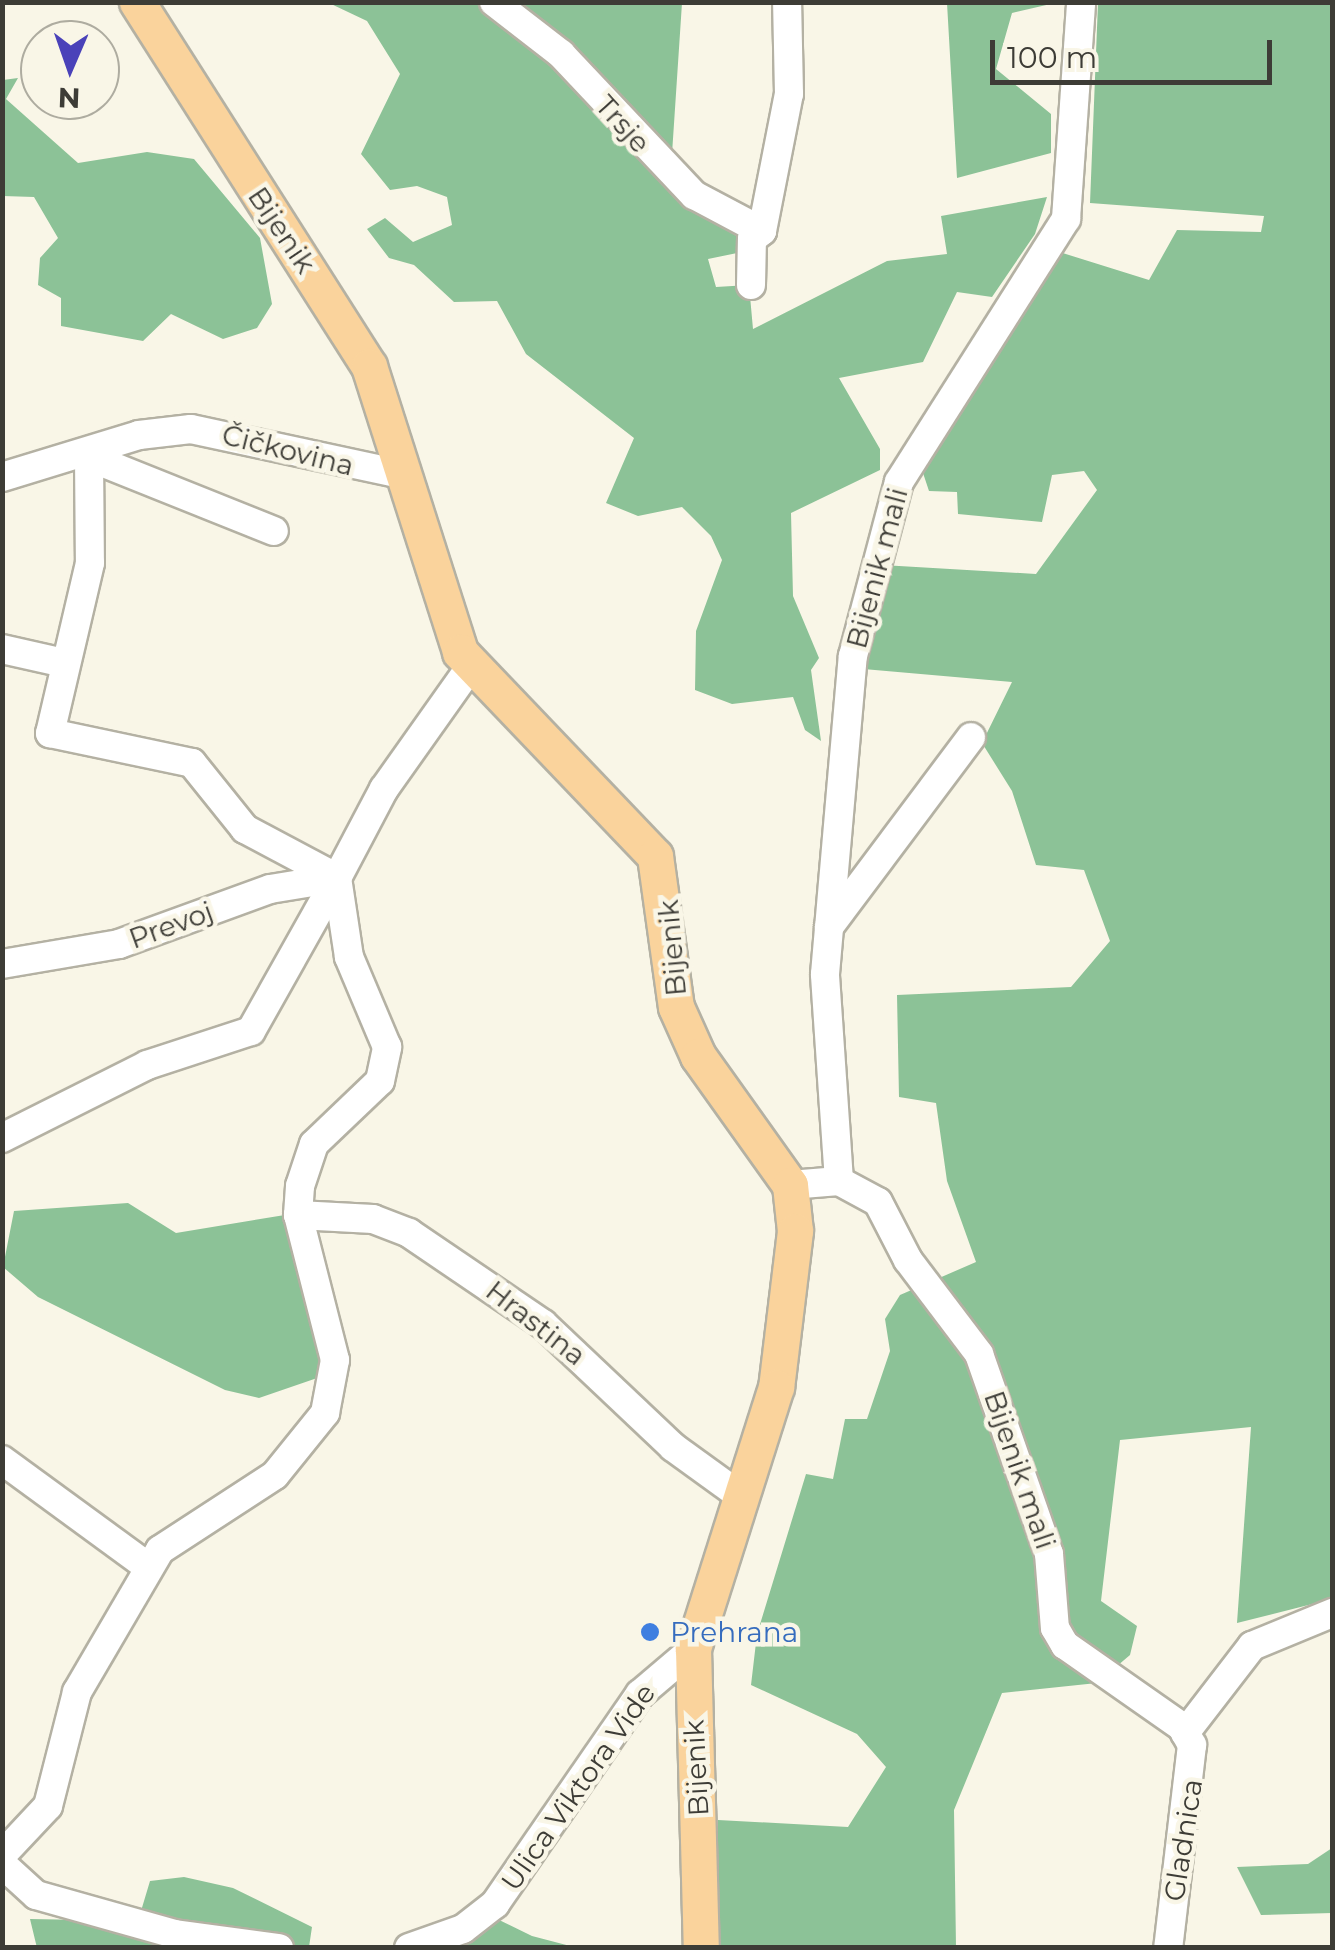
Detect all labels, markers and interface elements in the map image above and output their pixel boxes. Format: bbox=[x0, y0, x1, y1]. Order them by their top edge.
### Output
north arrow bbox=[20, 20, 120, 120]
scale bar bbox=[995, 20, 1278, 82]
text: 100 m bbox=[1007, 39, 1097, 76]
text: N bbox=[57, 81, 81, 115]
street label: Trsje bbox=[589, 89, 657, 159]
street label: Bijenik bbox=[241, 181, 323, 279]
street label: Čičkovina bbox=[219, 417, 357, 483]
street label: Bijenik mali bbox=[839, 484, 915, 652]
street label: Prevoj bbox=[124, 894, 218, 956]
street label: Bijenik bbox=[651, 899, 693, 997]
street label: Hrastina bbox=[479, 1274, 593, 1372]
street label: Bijenik mali bbox=[977, 1386, 1063, 1554]
place label: Prehrana bbox=[670, 1615, 798, 1649]
marker: Prehrana bbox=[639, 1621, 661, 1643]
street label: Ulica Viktora Vide bbox=[494, 1677, 662, 1897]
street label: Bijenik bbox=[677, 1719, 715, 1817]
street label: Gladnica bbox=[1157, 1776, 1209, 1904]

